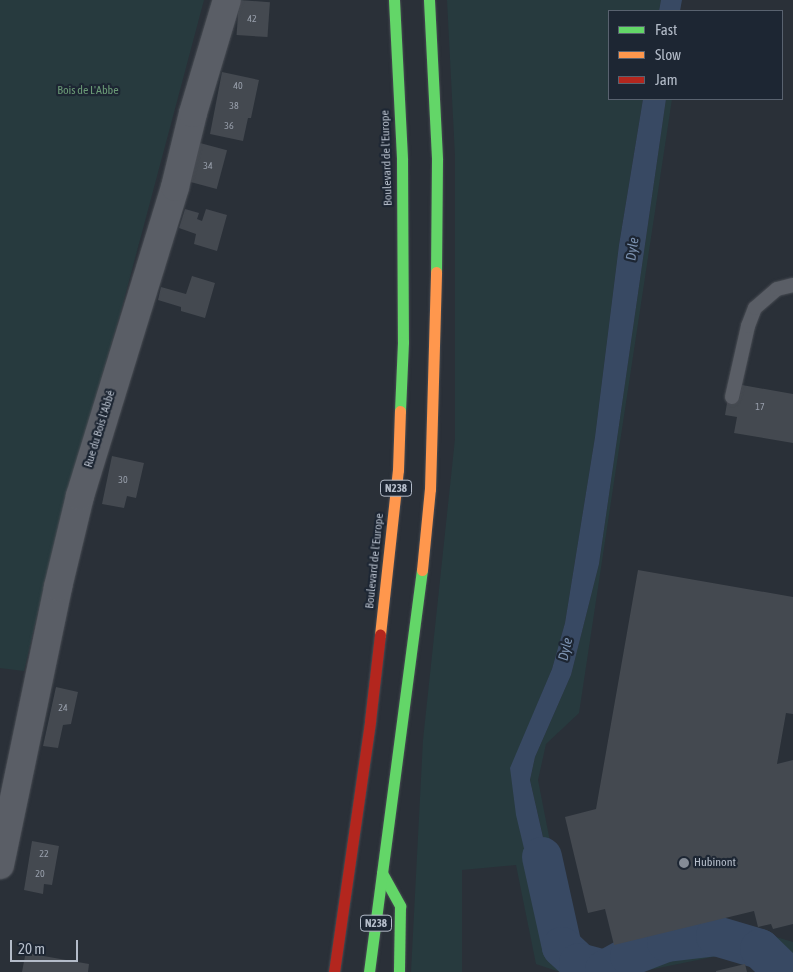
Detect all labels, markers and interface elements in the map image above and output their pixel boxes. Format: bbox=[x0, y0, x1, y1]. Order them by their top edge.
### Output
legend bbox=[608, 10, 783, 100]
house number: 42 bbox=[247, 13, 257, 25]
text: Fast bbox=[655, 21, 677, 38]
text: Slow bbox=[655, 46, 681, 63]
text: Jam bbox=[655, 71, 678, 88]
house number: 40 bbox=[233, 80, 243, 92]
park label: Bois de L'Abbe bbox=[57, 84, 119, 98]
house number: 38 bbox=[229, 100, 239, 112]
street label: Boulevard de l'Europe bbox=[378, 110, 396, 206]
house number: 36 bbox=[224, 120, 234, 132]
house number: 34 bbox=[203, 160, 213, 172]
water label: Dyle bbox=[622, 236, 642, 262]
street label: Rue du Bois l'Abbé bbox=[81, 389, 119, 469]
house number: 17 bbox=[755, 401, 765, 413]
house number: 30 bbox=[118, 474, 128, 486]
road number: N238 bbox=[380, 479, 412, 496]
street label: Boulevard de l'Europe bbox=[363, 513, 387, 609]
water label: Dyle bbox=[554, 636, 576, 662]
house number: 24 bbox=[58, 702, 68, 714]
house number: 22 bbox=[39, 848, 49, 860]
place label: Hubinont bbox=[694, 856, 736, 870]
marker: Hubinont bbox=[678, 857, 690, 869]
house number: 20 bbox=[35, 868, 45, 880]
road number: N238 bbox=[360, 914, 392, 931]
scale bar bbox=[12, 930, 80, 962]
text: 20 m bbox=[18, 940, 45, 957]

